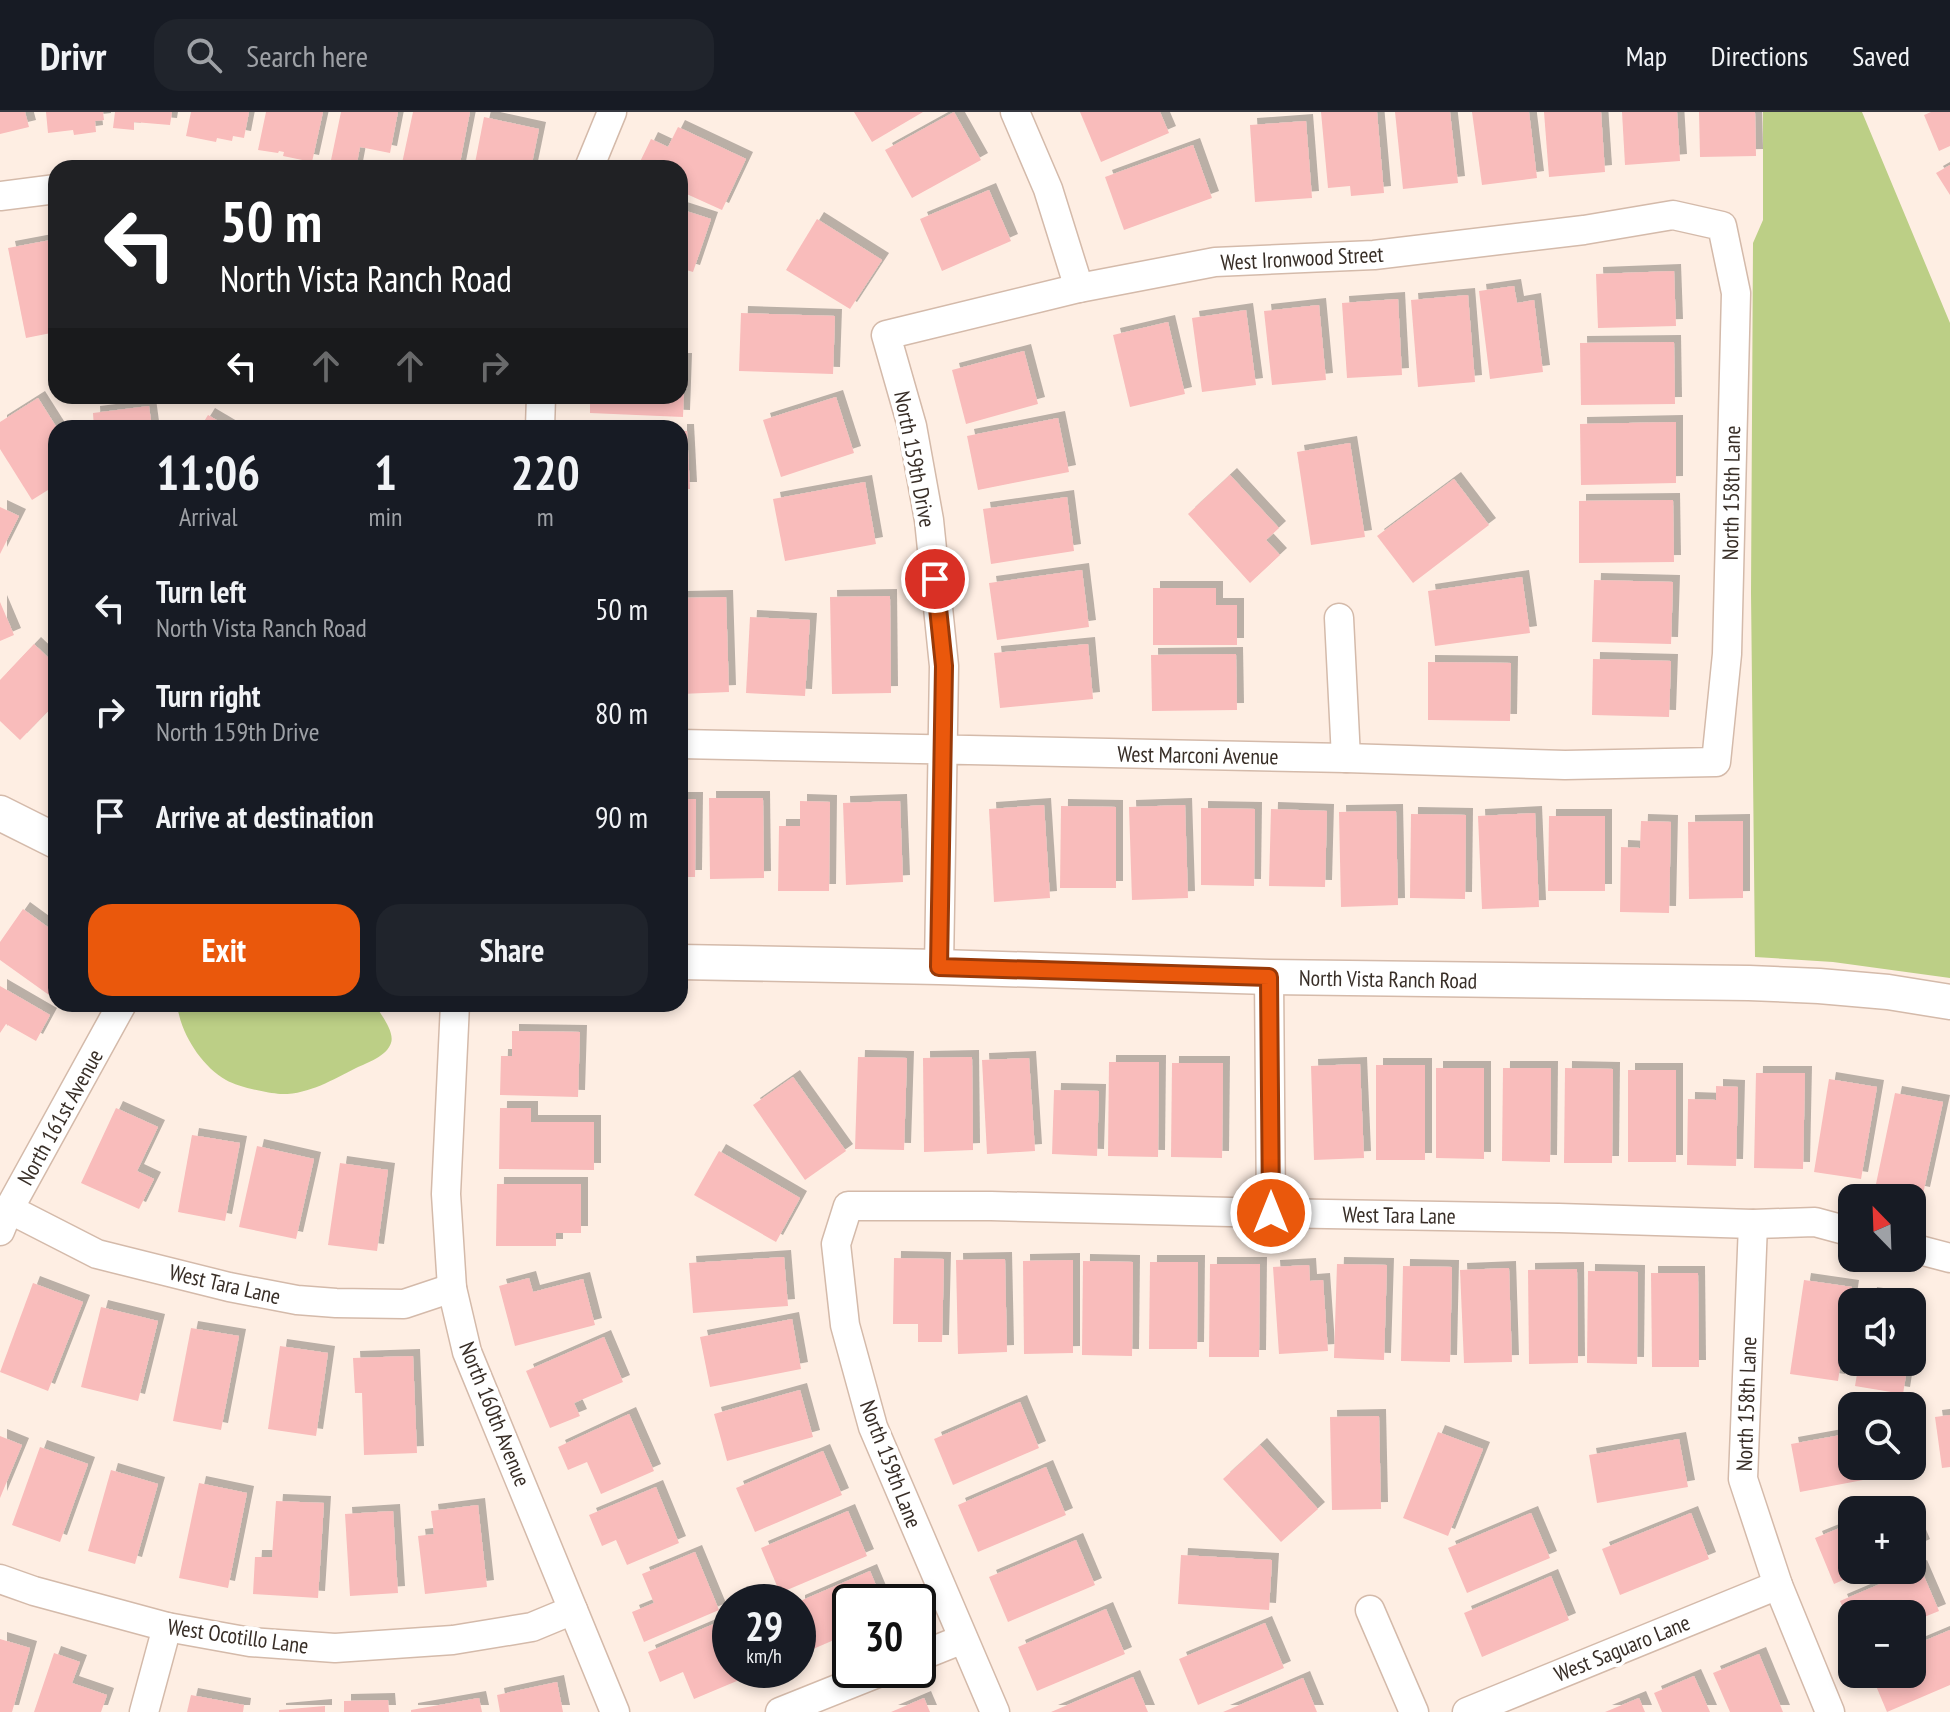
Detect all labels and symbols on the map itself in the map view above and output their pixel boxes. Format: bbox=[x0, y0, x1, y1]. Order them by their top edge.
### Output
street label: West Ironwood Street bbox=[1220, 240, 1384, 276]
street label: North 159th Drive bbox=[888, 388, 942, 530]
street label: North 158th Lane bbox=[1716, 425, 1746, 561]
pin bbox=[901, 545, 969, 613]
street label: West Marconi Avenue bbox=[1117, 740, 1279, 770]
street label: North Vista Ranch Road bbox=[1299, 963, 1477, 995]
street label: North 161st Avenue bbox=[11, 1044, 109, 1190]
position arrow bbox=[1229, 1171, 1313, 1255]
north arrow bbox=[1838, 1184, 1926, 1272]
street label: West Tara Lane bbox=[1342, 1200, 1456, 1230]
street label: West Tara Lane bbox=[167, 1258, 283, 1310]
street label: North 158th Lane bbox=[1730, 1336, 1762, 1472]
street label: North 160th Avenue bbox=[453, 1338, 537, 1490]
street label: North 159th Lane bbox=[854, 1396, 928, 1532]
speed limit sign: 30 bbox=[832, 1584, 936, 1688]
street label: West Saguaro Lane bbox=[1550, 1608, 1694, 1688]
street label: West Ocotillo Lane bbox=[166, 1612, 310, 1660]

